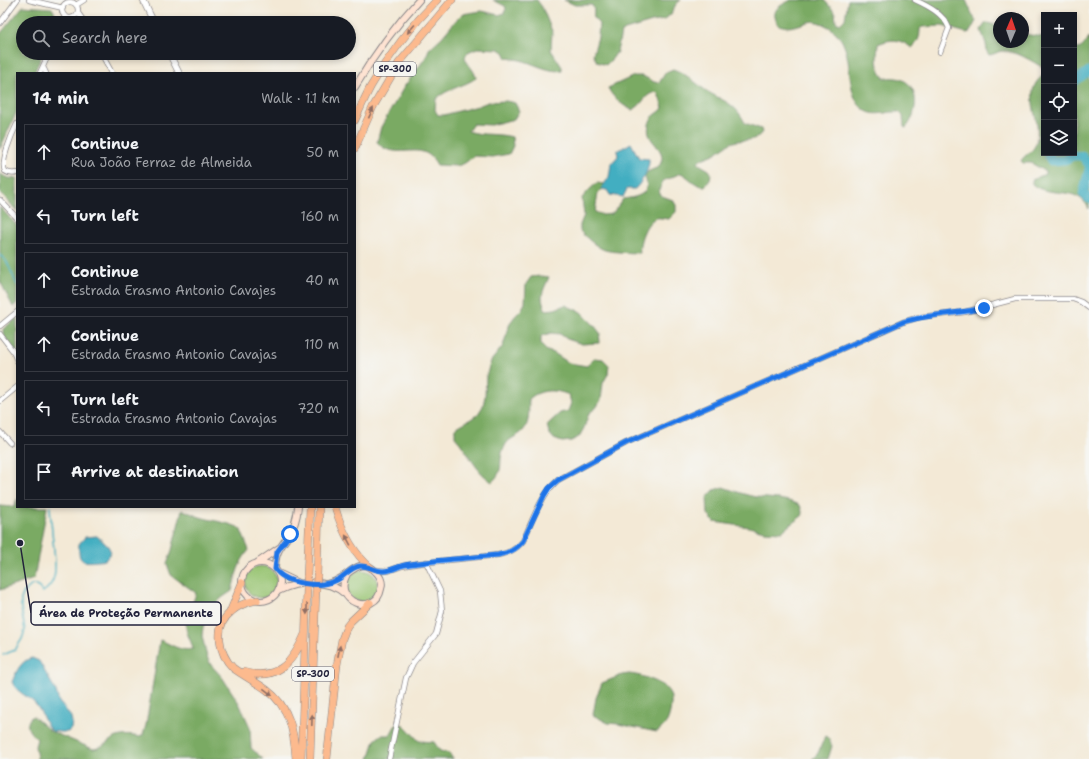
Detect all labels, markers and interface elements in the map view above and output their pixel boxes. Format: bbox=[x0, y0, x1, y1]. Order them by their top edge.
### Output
north arrow bbox=[993, 12, 1029, 48]
map controls bbox=[1041, 12, 1077, 156]
button: + bbox=[1041, 12, 1077, 48]
search box bbox=[16, 16, 356, 60]
one-way arrow bbox=[407, 24, 416, 35]
icon: search bbox=[30, 27, 52, 49]
text: Search here bbox=[62, 28, 148, 48]
button: − bbox=[1041, 48, 1077, 84]
road number: SP-300 bbox=[374, 62, 416, 76]
button: locate bbox=[1041, 84, 1077, 120]
text: 14 min bbox=[32, 87, 89, 109]
text: Walk · 1.1 km bbox=[261, 90, 340, 107]
one-way arrow bbox=[368, 107, 374, 118]
button: layers bbox=[1041, 120, 1077, 156]
text: Continue bbox=[71, 134, 139, 154]
icon: ahead bbox=[33, 141, 55, 163]
text: 50 m bbox=[306, 144, 339, 161]
text: Rua João Ferraz de Almeida bbox=[71, 154, 252, 171]
icon: left bbox=[33, 205, 55, 227]
text: Turn left bbox=[71, 206, 139, 226]
text: 160 m bbox=[301, 208, 339, 225]
text: Continue bbox=[71, 262, 139, 282]
icon: ahead bbox=[33, 269, 55, 291]
text: 40 m bbox=[305, 272, 339, 289]
text: Estrada Erasmo Antonio Cavajes bbox=[71, 282, 276, 299]
route end bbox=[975, 299, 993, 317]
text: Continue bbox=[71, 326, 139, 346]
icon: ahead bbox=[33, 333, 55, 355]
text: 110 m bbox=[304, 336, 339, 353]
text: Estrada Erasmo Antonio Cavajas bbox=[71, 346, 277, 363]
text: Turn left bbox=[71, 390, 139, 410]
icon: left bbox=[33, 397, 55, 419]
text: 720 m bbox=[298, 400, 339, 417]
text: Estrada Erasmo Antonio Cavajas bbox=[71, 410, 277, 427]
icon: arrive bbox=[33, 461, 55, 483]
text: Arrive at destination bbox=[71, 462, 239, 482]
route start bbox=[281, 525, 299, 543]
one-way arrow bbox=[345, 535, 352, 546]
callout: Área de Proteção Permanente bbox=[31, 602, 221, 625]
one-way arrow bbox=[303, 603, 310, 615]
text: Área de Proteção Permanente bbox=[39, 605, 214, 621]
one-way arrow bbox=[337, 645, 343, 657]
road number: SP-300 bbox=[292, 667, 334, 681]
one-way arrow bbox=[263, 687, 274, 696]
one-way arrow bbox=[308, 714, 315, 726]

